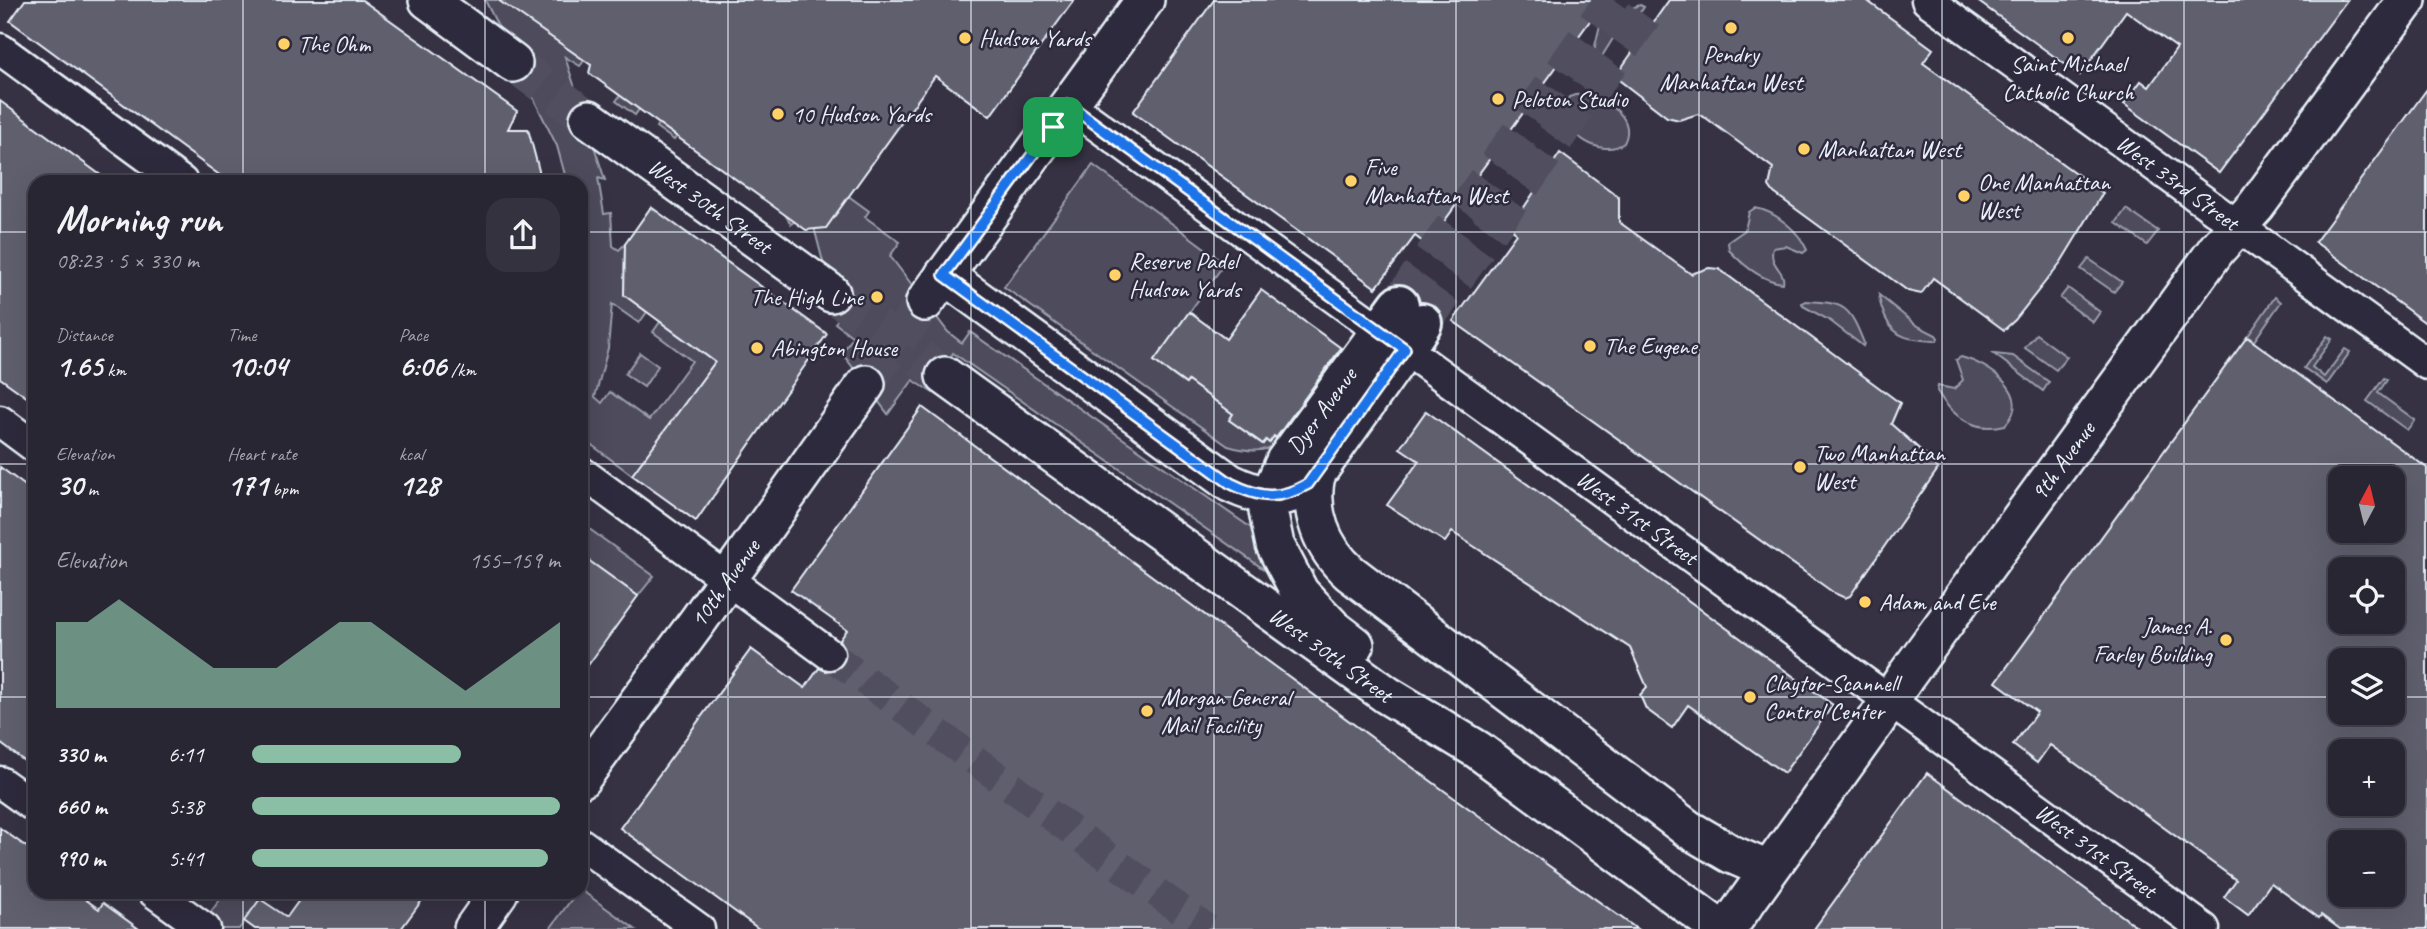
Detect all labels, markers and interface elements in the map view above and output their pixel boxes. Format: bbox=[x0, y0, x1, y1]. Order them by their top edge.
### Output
marker: Pendry Manhattan West bbox=[1723, 20, 1739, 36]
place label: Hudson Yards bbox=[979, 23, 1092, 53]
place label: The Ohm bbox=[298, 29, 371, 59]
marker: Hudson Yards bbox=[957, 30, 973, 46]
marker: Saint Michael Catholic Church bbox=[2060, 30, 2076, 46]
marker: The Ohm bbox=[276, 36, 292, 52]
place label: Pendry Manhattan West bbox=[1660, 39, 1804, 97]
place label: Saint Michael Catholic Church bbox=[2002, 49, 2135, 107]
place label: Peloton Studio bbox=[1512, 84, 1629, 114]
marker: Peloton Studio bbox=[1490, 91, 1506, 107]
pin bbox=[1023, 97, 1083, 157]
place label: 10 Hudson Yards bbox=[792, 99, 933, 129]
marker: 10 Hudson Yards bbox=[770, 106, 786, 122]
icon: arrive bbox=[1034, 108, 1072, 146]
street label: West 33rd Street bbox=[2110, 128, 2247, 238]
place label: Manhattan West bbox=[1818, 134, 1963, 164]
marker: Manhattan West bbox=[1796, 141, 1812, 157]
street label: West 30th Street bbox=[642, 151, 779, 262]
place label: Five Manhattan West bbox=[1365, 152, 1510, 210]
place label: One Manhattan West bbox=[1978, 167, 2111, 225]
marker: Five Manhattan West bbox=[1343, 173, 1359, 189]
marker: One Manhattan West bbox=[1956, 188, 1972, 204]
text: Morning run bbox=[56, 196, 222, 243]
button: share bbox=[486, 198, 560, 272]
text: 08:23 · 5 × 330 m bbox=[56, 246, 199, 275]
place label: Reserve Padel Hudson Yards bbox=[1129, 246, 1242, 304]
marker: Reserve Padel Hudson Yards bbox=[1107, 267, 1123, 283]
place label: The High Line bbox=[750, 282, 865, 312]
marker: The High Line bbox=[869, 289, 885, 305]
text: Distance bbox=[56, 323, 113, 347]
text: Time bbox=[227, 323, 256, 347]
text: Pace bbox=[399, 323, 428, 347]
place label: The Eugene bbox=[1604, 331, 1699, 361]
place label: Abington House bbox=[771, 333, 899, 363]
marker: The Eugene bbox=[1582, 338, 1598, 354]
marker: Abington House bbox=[749, 340, 765, 356]
text: 1.65 bbox=[56, 347, 103, 385]
text: 10:04 bbox=[227, 347, 287, 385]
text: 6:06 bbox=[399, 347, 446, 385]
text: km bbox=[103, 358, 126, 382]
text: /km bbox=[446, 358, 476, 382]
street label: Dyer Avenue bbox=[1280, 360, 1365, 460]
street label: 9th Avenue bbox=[2024, 414, 2103, 506]
place label: Two Manhattan West bbox=[1814, 438, 1946, 496]
text: Elevation bbox=[56, 442, 114, 466]
text: Heart rate bbox=[227, 442, 297, 466]
text: kcal bbox=[399, 442, 424, 466]
marker: Two Manhattan West bbox=[1792, 459, 1808, 475]
street label: West 31st Street bbox=[1571, 463, 1705, 573]
text: 30 bbox=[56, 466, 83, 504]
text: 171 bbox=[227, 466, 268, 504]
text: 128 bbox=[399, 466, 439, 504]
north arrow bbox=[2328, 466, 2404, 542]
map controls bbox=[2328, 466, 2405, 907]
text: m bbox=[83, 477, 98, 501]
text: bpm bbox=[268, 477, 298, 501]
street label: 10th Avenue bbox=[683, 531, 768, 633]
text: Elevation bbox=[56, 546, 127, 575]
text: 155–159 m bbox=[469, 546, 560, 575]
button: locate bbox=[2328, 557, 2405, 634]
place label: Adam and Eve bbox=[1879, 587, 1998, 617]
marker: Adam and Eve bbox=[1857, 594, 1873, 610]
street label: West 30th Street bbox=[1263, 600, 1400, 710]
place label: James A. Farley Building bbox=[2094, 611, 2213, 669]
marker: James A. Farley Building bbox=[2218, 632, 2234, 648]
button: layers bbox=[2328, 648, 2405, 725]
place label: Claytor-Scannell Control Center bbox=[1764, 668, 1903, 726]
place label: Morgan General Mail Facility bbox=[1161, 682, 1294, 740]
marker: Claytor-Scannell Control Center bbox=[1742, 689, 1758, 705]
marker: Morgan General Mail Facility bbox=[1139, 703, 1155, 719]
button: + bbox=[2328, 739, 2405, 816]
text: 330 m bbox=[56, 740, 106, 769]
text: 6:11 bbox=[168, 740, 204, 769]
text: 660 m bbox=[56, 792, 107, 821]
text: 5:38 bbox=[168, 792, 204, 821]
street label: West 31st Street bbox=[2029, 796, 2164, 906]
button: − bbox=[2328, 830, 2405, 907]
text: 990 m bbox=[56, 844, 105, 873]
text: 5:41 bbox=[168, 844, 204, 873]

